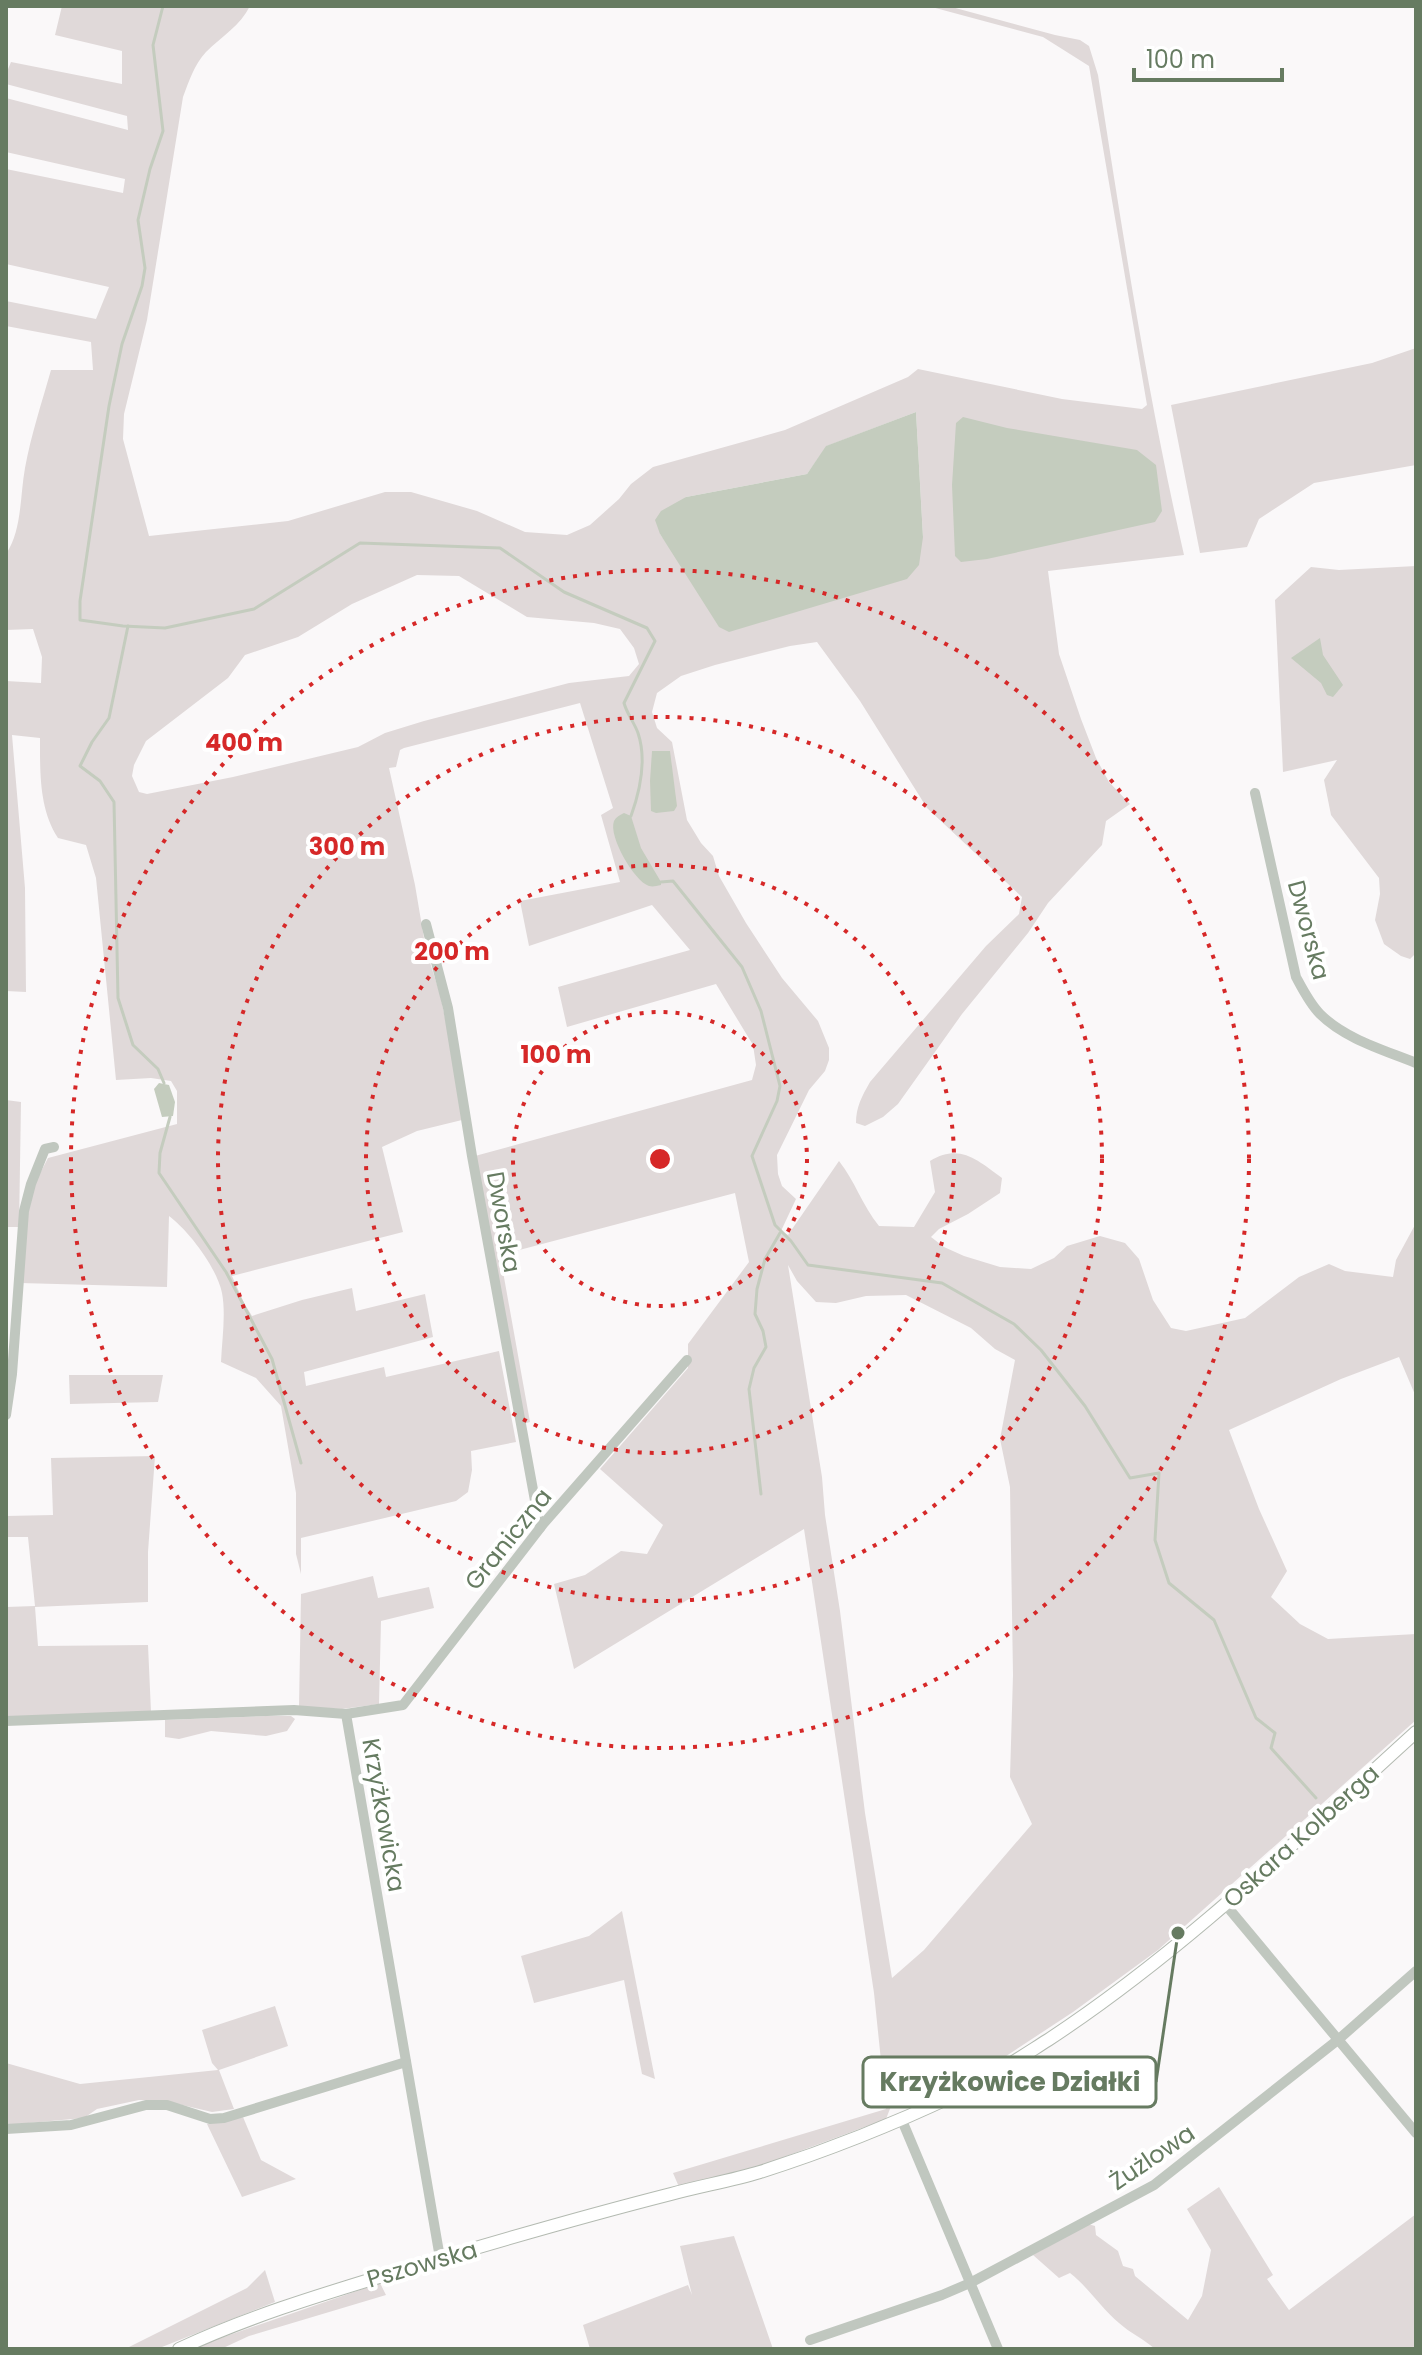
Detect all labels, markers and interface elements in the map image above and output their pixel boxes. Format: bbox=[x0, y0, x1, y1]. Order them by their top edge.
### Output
scale bar bbox=[1134, 32, 1282, 82]
text: 100 m bbox=[1146, 43, 1215, 76]
text: 400 m bbox=[205, 726, 283, 759]
text: 300 m bbox=[309, 830, 385, 863]
street label: Dworska bbox=[1280, 876, 1338, 984]
text: 200 m bbox=[414, 935, 490, 968]
text: 100 m bbox=[521, 1038, 591, 1071]
centre of rings bbox=[646, 1145, 674, 1173]
street label: Dworska bbox=[479, 1169, 529, 1275]
street label: Graniczna bbox=[457, 1481, 559, 1597]
street label: Krzyżkowicka bbox=[354, 1736, 414, 1894]
street label: Oskara Kolberga bbox=[1216, 1757, 1386, 1915]
callout: Krzyżkowice Działki bbox=[863, 2057, 1156, 2107]
text: Krzyżkowice Działki bbox=[880, 2064, 1140, 2100]
street label: Żużlowa bbox=[1103, 2116, 1201, 2198]
street label: Pszowska bbox=[363, 2232, 481, 2296]

